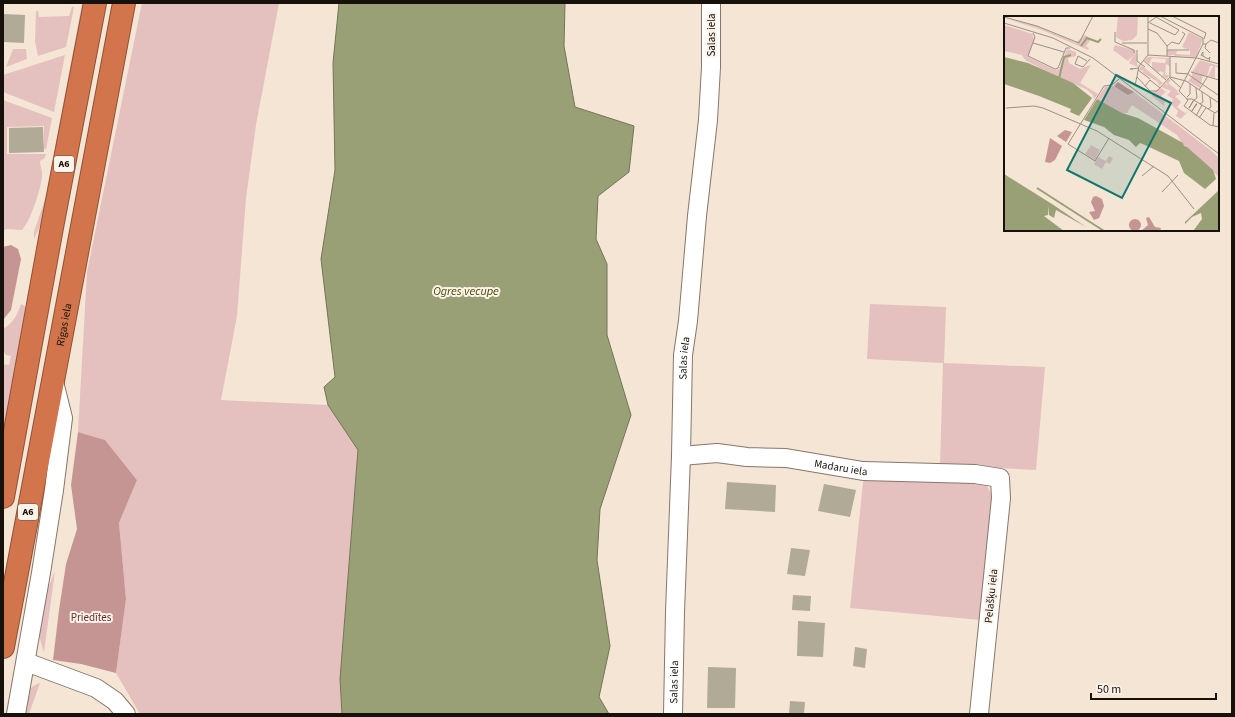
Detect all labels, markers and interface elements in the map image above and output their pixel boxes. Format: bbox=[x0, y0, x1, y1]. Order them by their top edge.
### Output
street label: Salas iela bbox=[704, 13, 719, 57]
inset map bbox=[1004, 16, 1219, 231]
road number: A6 bbox=[54, 156, 74, 172]
water label: Ogres vecupe bbox=[433, 283, 499, 300]
street label: Rīgas iela bbox=[52, 302, 75, 347]
street label: Salas iela bbox=[675, 336, 693, 380]
street label: Madaru iela bbox=[813, 455, 868, 479]
road number: A6 bbox=[18, 504, 38, 520]
street label: Pelašķu iela bbox=[981, 568, 1001, 624]
park label: Priedītes bbox=[71, 610, 112, 625]
street label: Salas iela bbox=[666, 660, 682, 704]
scale bar bbox=[1091, 675, 1216, 701]
text: 50 m bbox=[1097, 681, 1121, 698]

